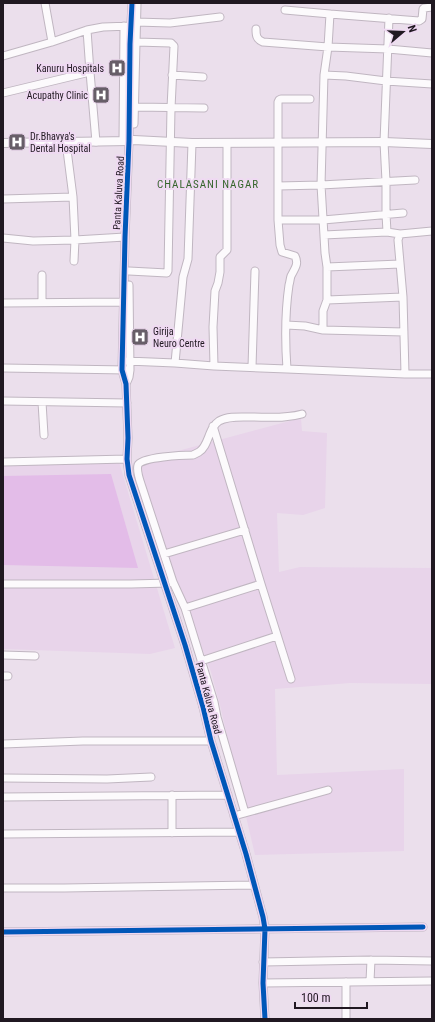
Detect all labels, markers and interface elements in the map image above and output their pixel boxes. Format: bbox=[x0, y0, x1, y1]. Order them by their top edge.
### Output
north arrow bbox=[383, 12, 423, 52]
text: N bbox=[405, 24, 419, 34]
hospital icon: Kanuru Hospitals bbox=[107, 58, 127, 78]
place label: Kanuru Hospitals bbox=[36, 63, 104, 74]
hospital icon: Acupathy Clinic bbox=[91, 85, 111, 105]
place label: Acupathy Clinic bbox=[27, 90, 88, 101]
place label: Dr.Bhavya's Dental Hospital bbox=[30, 131, 91, 154]
hospital icon: Dr.Bhavya's Dental Hospital bbox=[7, 132, 27, 152]
street label: Panta Kaluva Road bbox=[111, 156, 126, 230]
district label: CHALASANI NAGAR bbox=[157, 178, 259, 191]
place label: Girija Neuro Centre bbox=[153, 326, 205, 349]
hospital icon: Girija Neuro Centre bbox=[130, 327, 150, 347]
street label: Panta Kaluva Road bbox=[194, 661, 223, 735]
scale bar bbox=[295, 984, 367, 1010]
text: 100 m bbox=[301, 991, 331, 1005]

